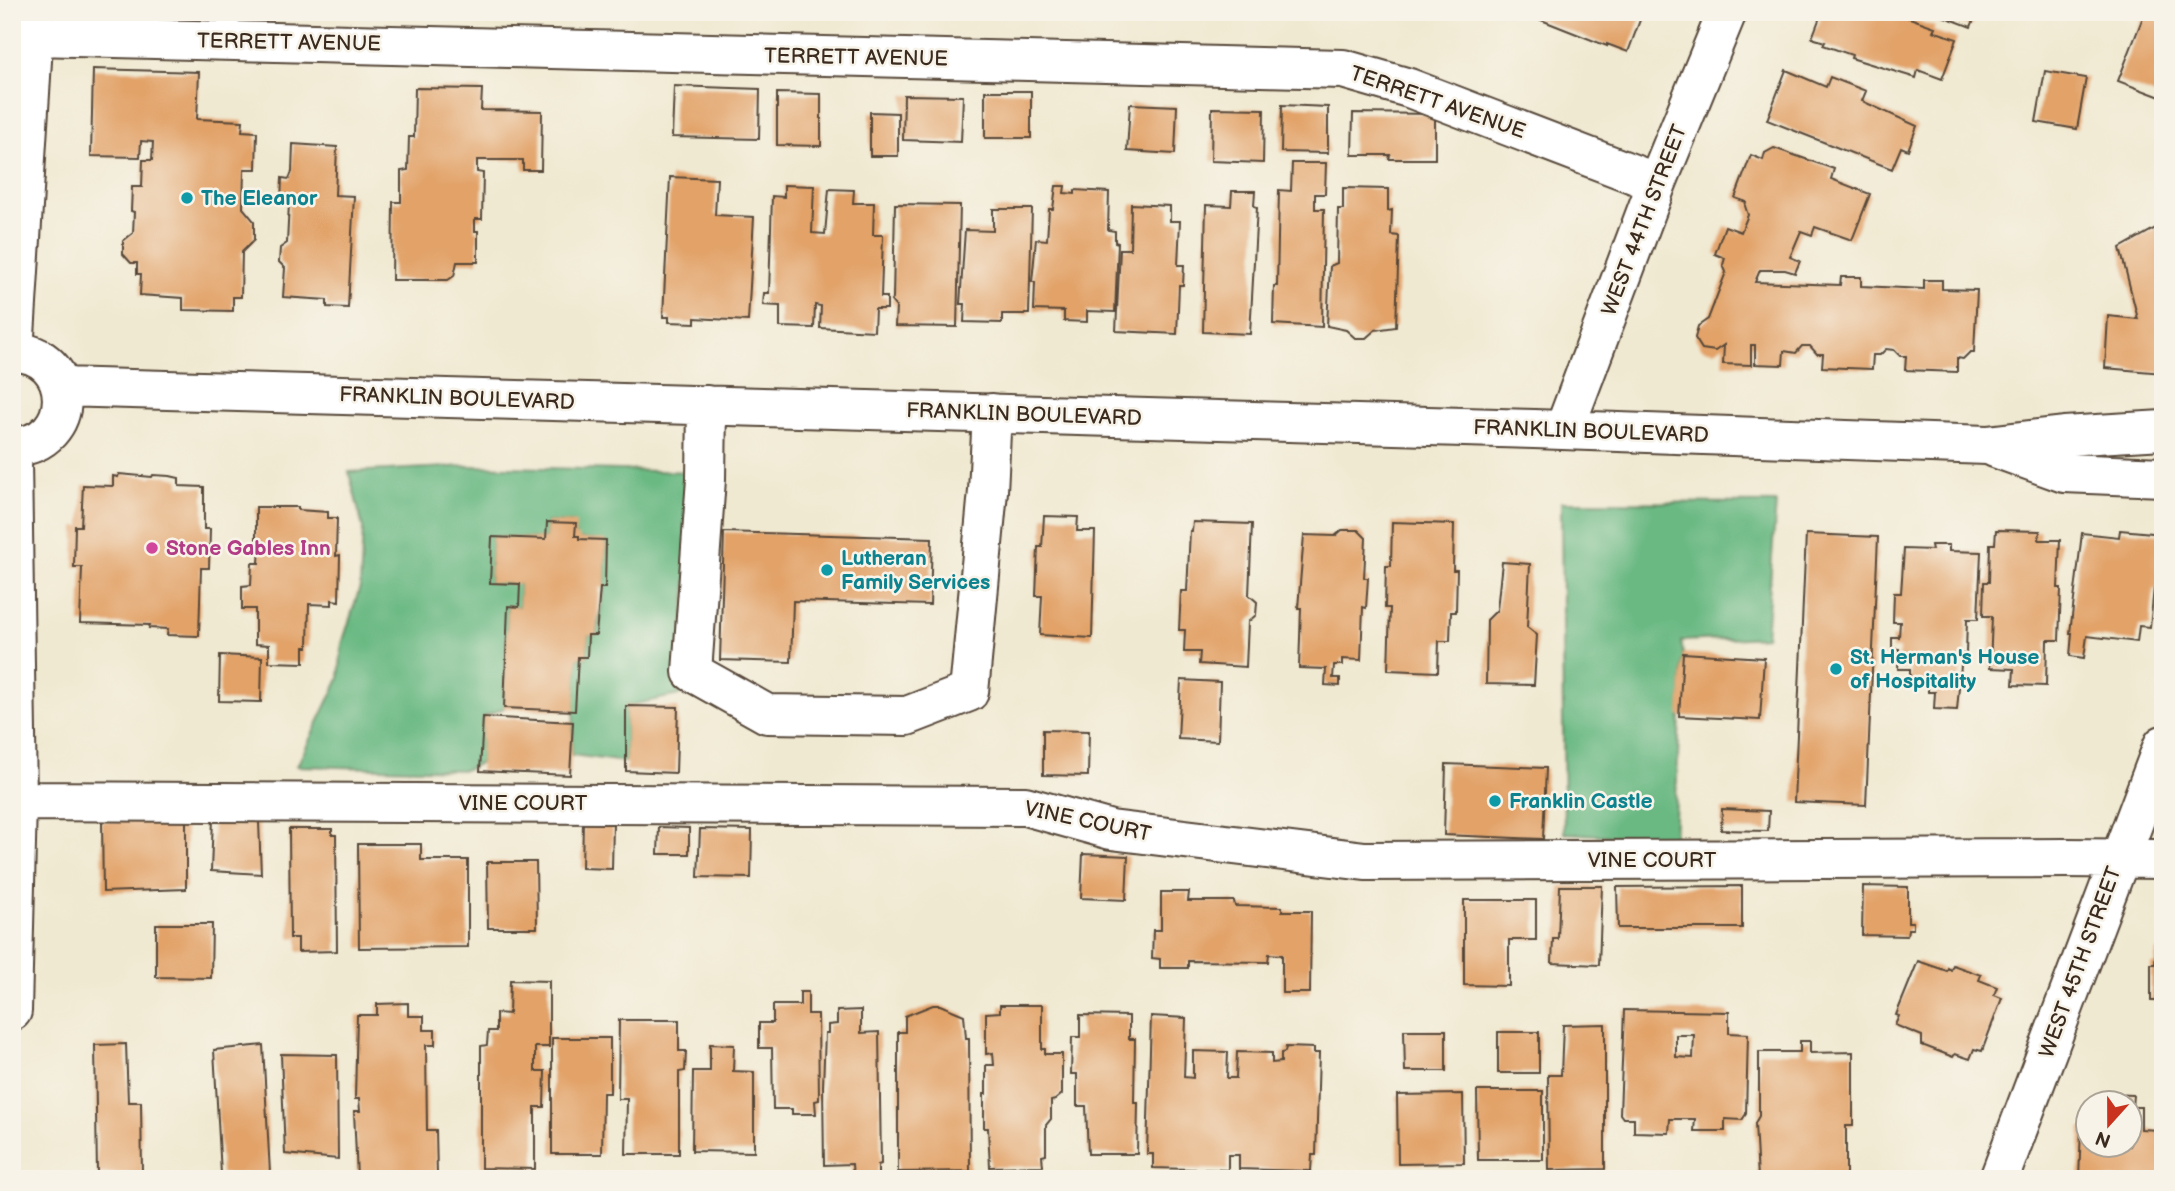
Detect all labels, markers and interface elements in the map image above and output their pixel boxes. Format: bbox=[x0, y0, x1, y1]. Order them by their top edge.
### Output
street label: TERRETT AVENUE bbox=[197, 28, 381, 57]
street label: TERRETT AVENUE bbox=[764, 43, 948, 72]
street label: TERRETT AVENUE bbox=[1347, 61, 1529, 144]
street label: WEST 44TH STREET bbox=[1596, 121, 1693, 319]
place label: The Eleanor bbox=[201, 186, 318, 211]
marker: The Eleanor bbox=[179, 190, 195, 206]
street label: FRANKLIN BOULEVARD bbox=[339, 382, 575, 415]
street label: FRANKLIN BOULEVARD bbox=[906, 398, 1142, 431]
street label: FRANKLIN BOULEVARD bbox=[1473, 415, 1709, 448]
place label: Stone Gables Inn bbox=[166, 536, 331, 561]
marker: Stone Gables Inn bbox=[144, 540, 160, 556]
place label: Lutheran Family Services bbox=[841, 546, 990, 595]
marker: Lutheran Family Services bbox=[819, 562, 835, 578]
place label: St. Herman's House of Hospitality bbox=[1850, 645, 2039, 694]
marker: St. Herman's House of Hospitality bbox=[1828, 661, 1844, 677]
place label: Franklin Castle bbox=[1509, 789, 1653, 814]
street label: VINE COURT bbox=[459, 791, 588, 816]
marker: Franklin Castle bbox=[1487, 793, 1503, 809]
street label: VINE COURT bbox=[1022, 796, 1154, 847]
street label: VINE COURT bbox=[1588, 848, 1717, 873]
street label: WEST 45TH STREET bbox=[2034, 863, 2127, 1061]
north arrow bbox=[2074, 1090, 2144, 1160]
text: N bbox=[2093, 1125, 2114, 1152]

